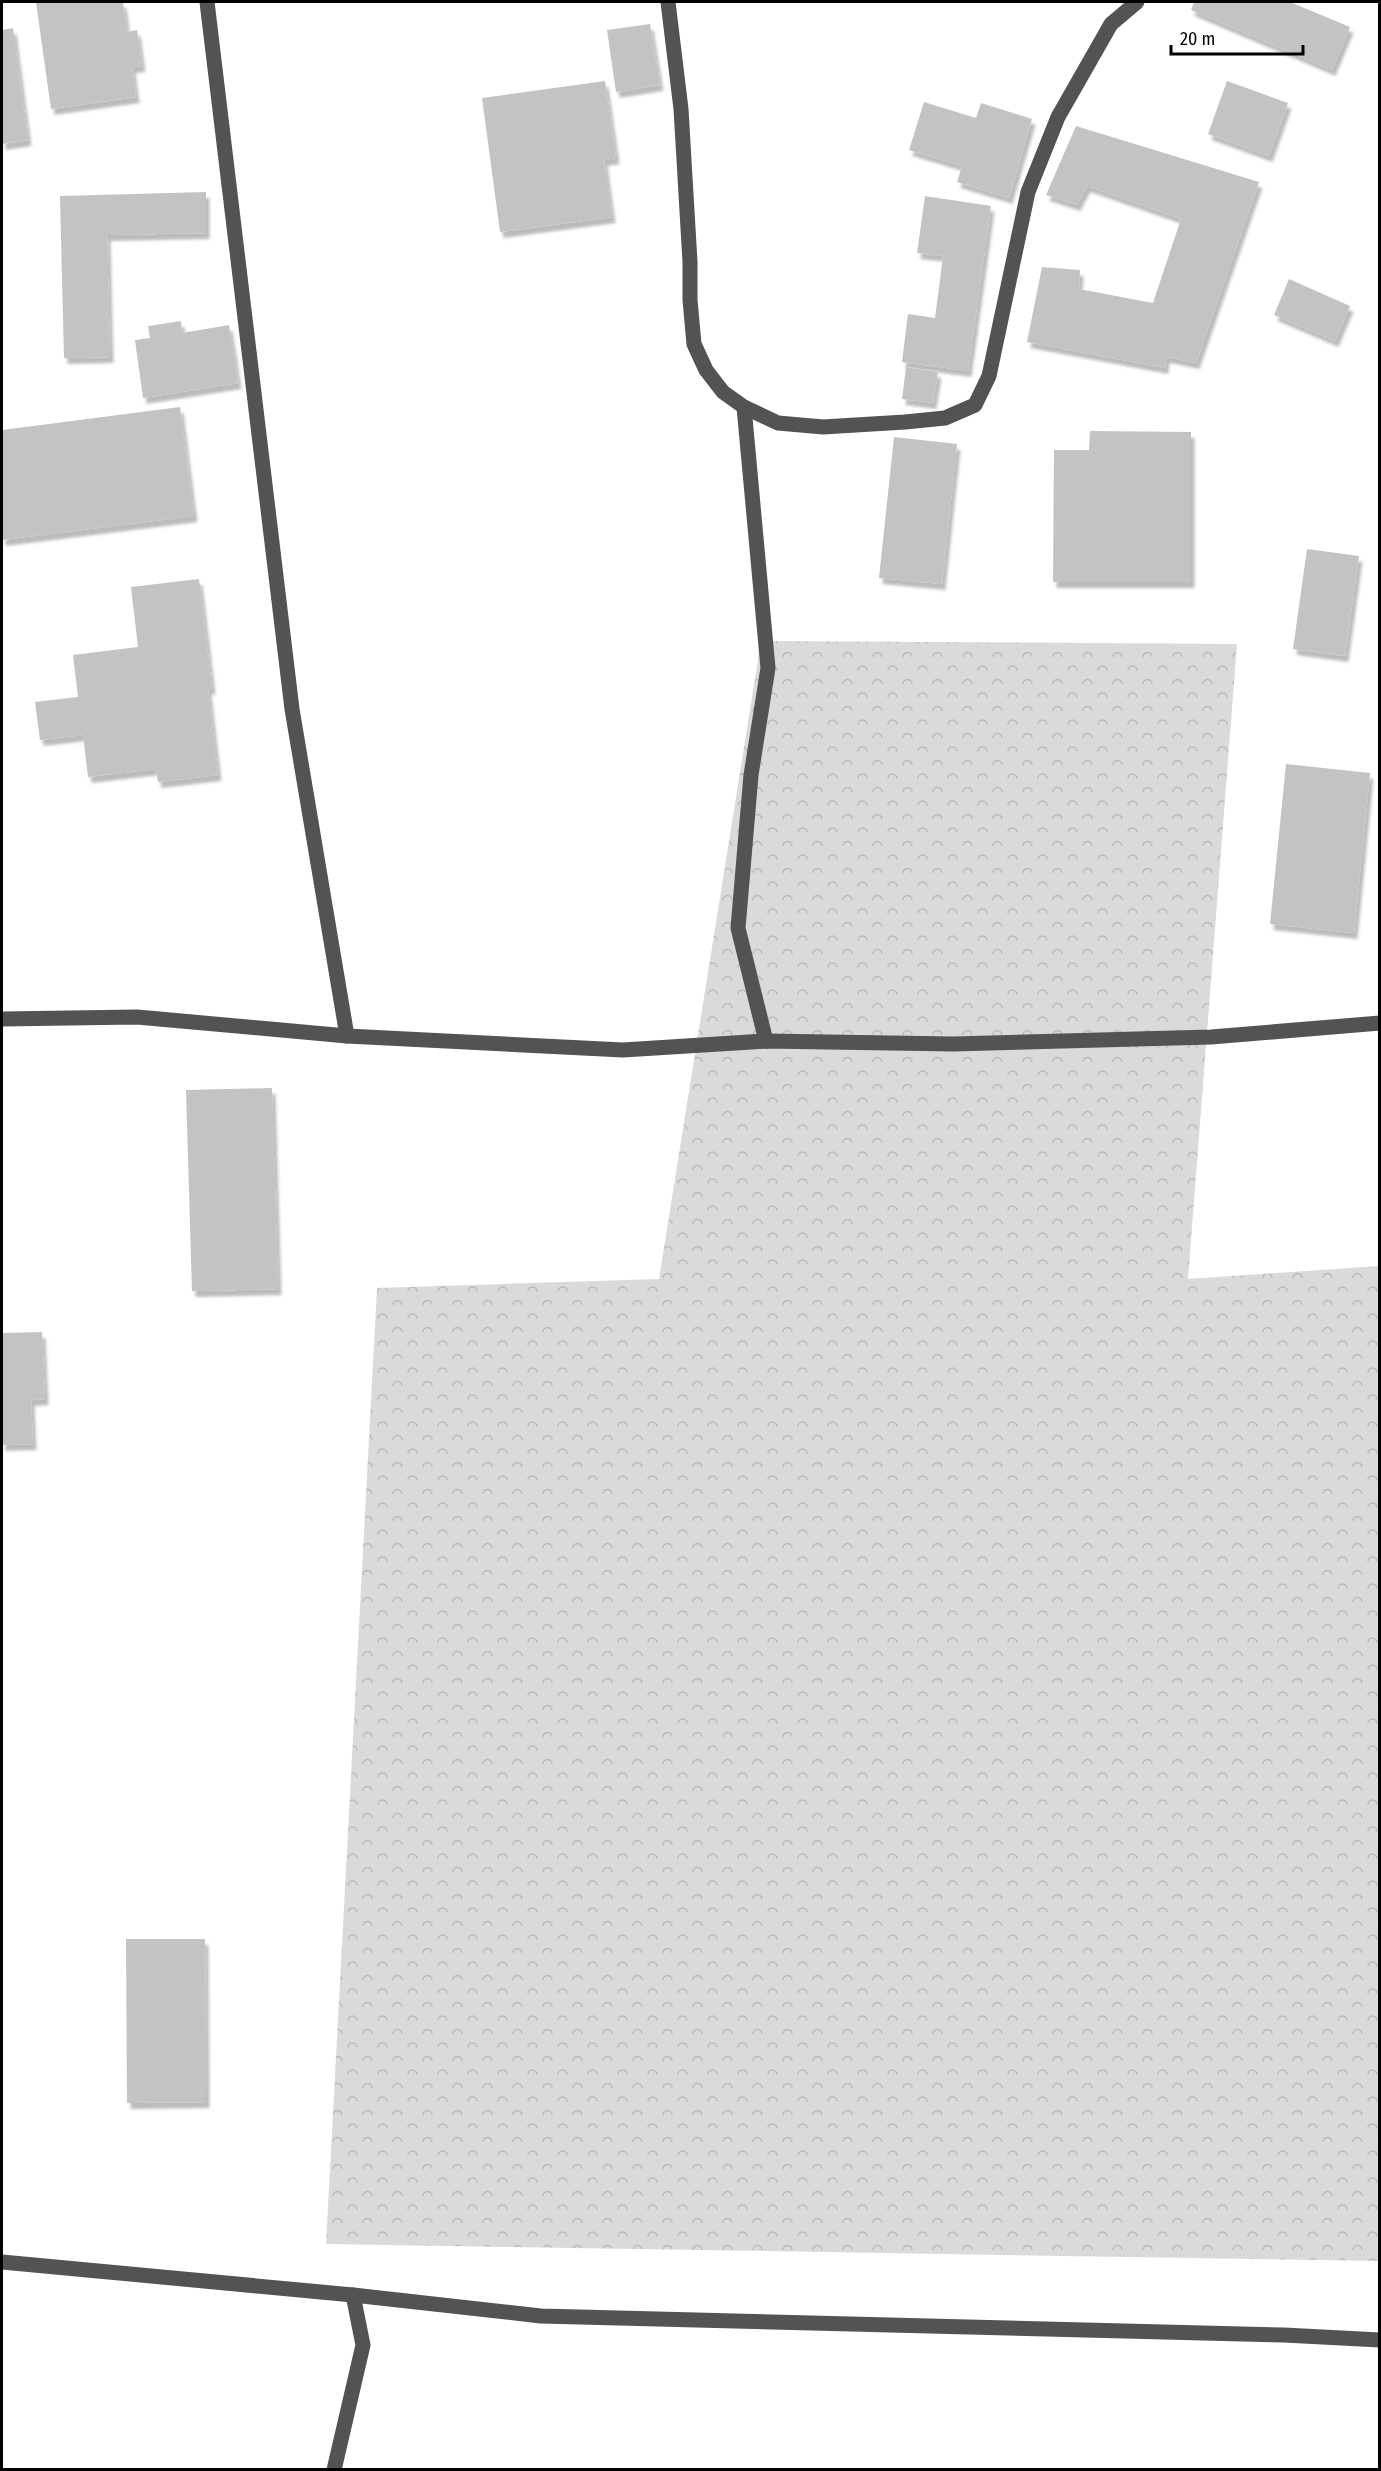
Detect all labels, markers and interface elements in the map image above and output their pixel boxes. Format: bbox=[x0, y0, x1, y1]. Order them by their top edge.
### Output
scale bar bbox=[1171, 18, 1303, 56]
text: 20 m bbox=[1180, 28, 1215, 50]

